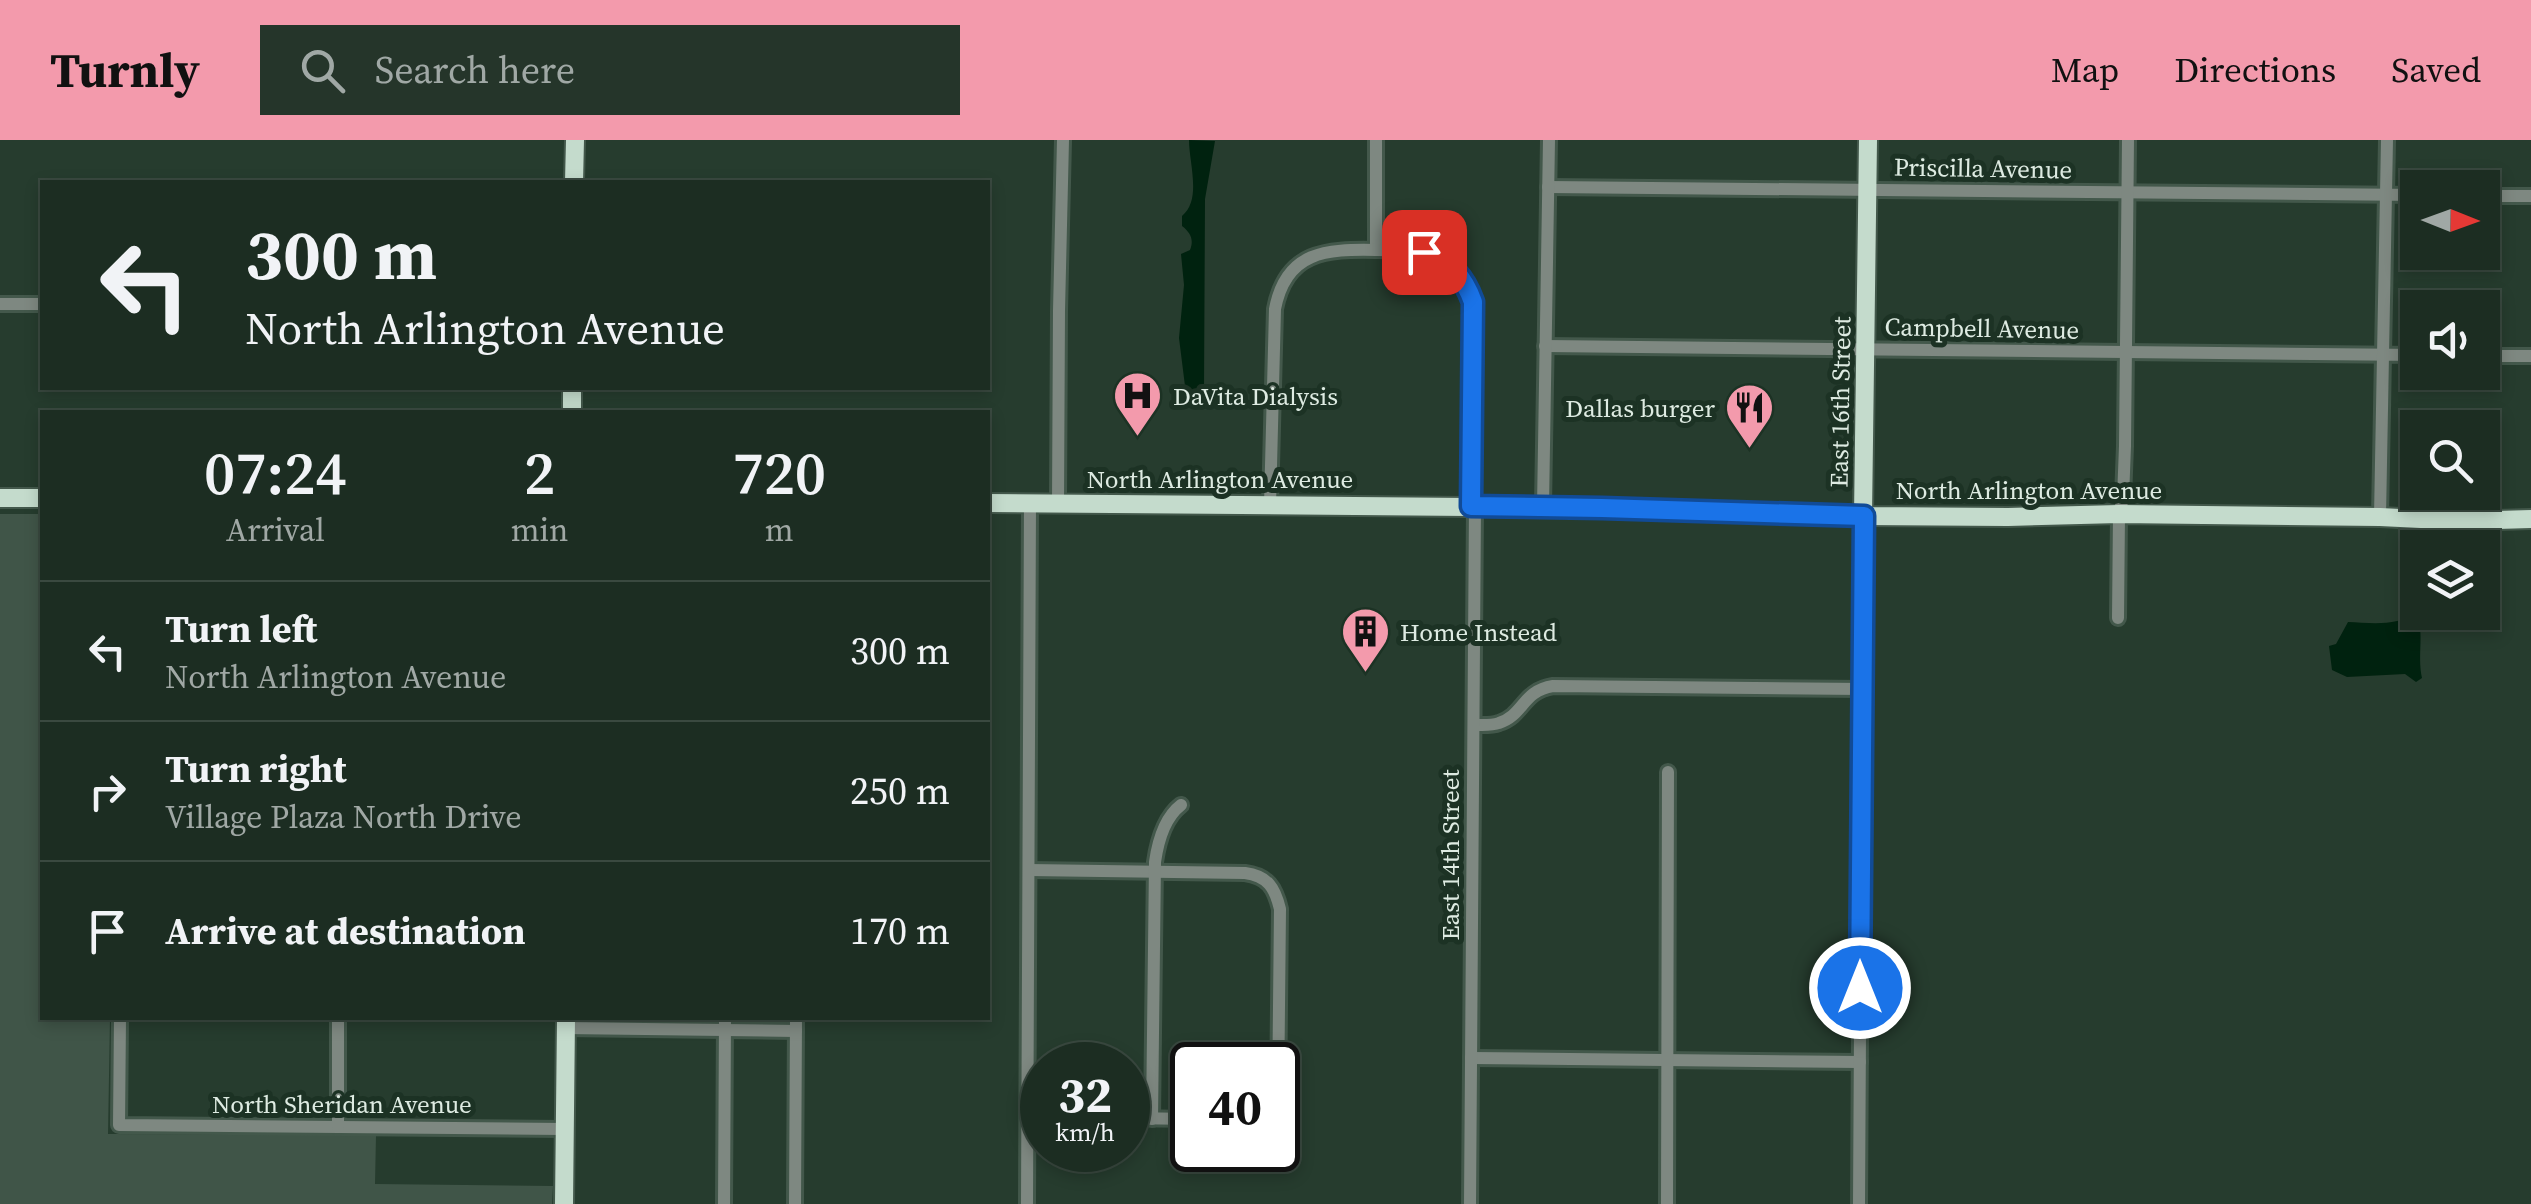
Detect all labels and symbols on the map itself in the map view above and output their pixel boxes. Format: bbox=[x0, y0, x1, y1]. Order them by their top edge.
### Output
street label: Priscilla Avenue bbox=[1894, 149, 2072, 187]
north arrow bbox=[2400, 170, 2500, 270]
pin bbox=[1382, 210, 1467, 295]
street label: Campbell Avenue bbox=[1884, 309, 2080, 347]
street label: East 16th Street bbox=[1822, 315, 1859, 488]
hospital icon: DaVita Dialysis bbox=[1112, 370, 1164, 438]
place label: DaVita Dialysis bbox=[1173, 379, 1338, 413]
restaurant icon: Dallas burger bbox=[1724, 382, 1776, 450]
place label: Dallas burger bbox=[1565, 391, 1715, 425]
street label: North Arlington Avenue bbox=[1087, 462, 1353, 496]
street label: North Arlington Avenue bbox=[1896, 473, 2162, 507]
building icon: Home Instead bbox=[1339, 606, 1391, 674]
place label: Home Instead bbox=[1400, 615, 1557, 649]
street label: East 14th Street bbox=[1433, 769, 1467, 941]
position arrow bbox=[1808, 936, 1912, 1040]
speed limit sign: 40 bbox=[1170, 1042, 1300, 1172]
street label: North Sheridan Avenue bbox=[212, 1087, 472, 1121]

